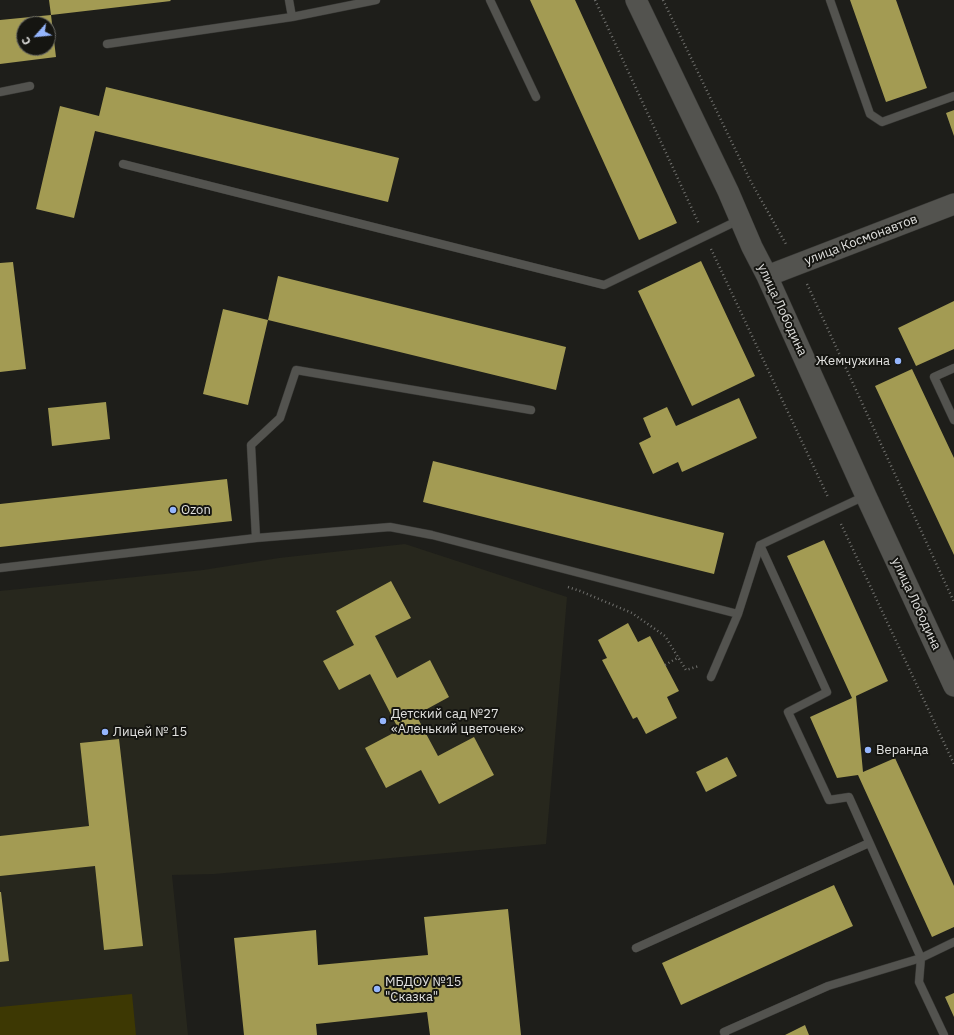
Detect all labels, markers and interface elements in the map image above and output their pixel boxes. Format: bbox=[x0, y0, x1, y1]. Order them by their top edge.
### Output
north arrow bbox=[16, 16, 56, 56]
text: С bbox=[18, 35, 34, 47]
street label: улица Космонавтов bbox=[802, 211, 920, 269]
street label: улица Лободина bbox=[754, 261, 810, 359]
place label: Жемчужина bbox=[816, 353, 890, 369]
marker: Жемчужина bbox=[893, 356, 903, 366]
place label: Ozon bbox=[181, 502, 211, 518]
marker: Ozon bbox=[168, 505, 178, 515]
street label: улица Лободина bbox=[888, 555, 944, 653]
place label: Детский сад №27 «Аленький цветочек» bbox=[391, 706, 524, 737]
marker: Детский сад №27 «Аленький цветочек» bbox=[378, 716, 388, 726]
place label: Лицей № 15 bbox=[113, 724, 187, 740]
marker: Лицей № 15 bbox=[100, 727, 110, 737]
place label: Веранда bbox=[876, 742, 928, 758]
marker: Веранда bbox=[863, 745, 873, 755]
place label: МБДОУ №15 "Сказка" bbox=[385, 974, 462, 1005]
marker: МБДОУ №15 "Сказка" bbox=[372, 984, 382, 994]

